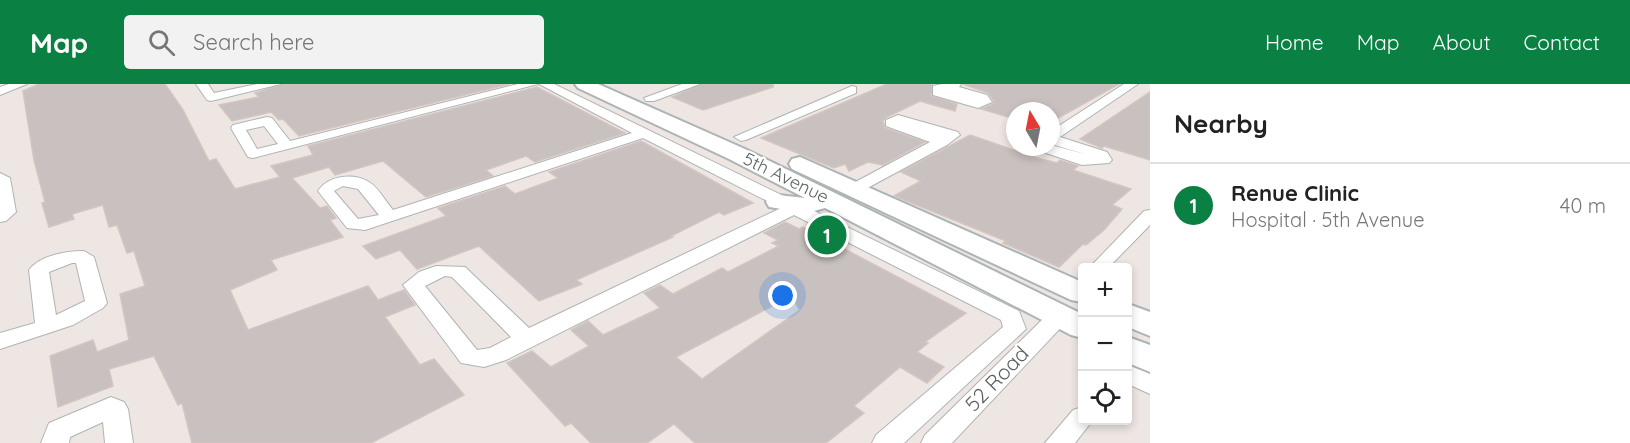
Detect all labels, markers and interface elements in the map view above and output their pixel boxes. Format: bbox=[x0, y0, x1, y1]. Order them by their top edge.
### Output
search box bbox=[124, 15, 544, 69]
text: Map bbox=[30, 25, 88, 60]
icon: search bbox=[145, 26, 178, 59]
text: Search here bbox=[193, 28, 315, 56]
text: Home bbox=[1265, 29, 1324, 55]
text: Map bbox=[1357, 29, 1400, 55]
text: About bbox=[1433, 29, 1491, 55]
text: Contact bbox=[1524, 29, 1600, 55]
north arrow bbox=[1006, 102, 1060, 156]
text: Nearby bbox=[1174, 107, 1268, 140]
street label: 5th Avenue bbox=[740, 147, 833, 208]
text: Renue Clinic bbox=[1231, 179, 1359, 207]
text: 1 bbox=[1190, 193, 1197, 218]
text: 40 m bbox=[1560, 193, 1606, 218]
text: Hospital · 5th Avenue bbox=[1231, 207, 1424, 232]
pin: 1 bbox=[808, 212, 846, 258]
map controls bbox=[1078, 263, 1132, 425]
button: + bbox=[1078, 263, 1132, 317]
your location bbox=[768, 281, 797, 310]
button: − bbox=[1078, 317, 1132, 371]
street label: 52 Road bbox=[959, 340, 1034, 416]
button: locate bbox=[1078, 371, 1132, 425]

